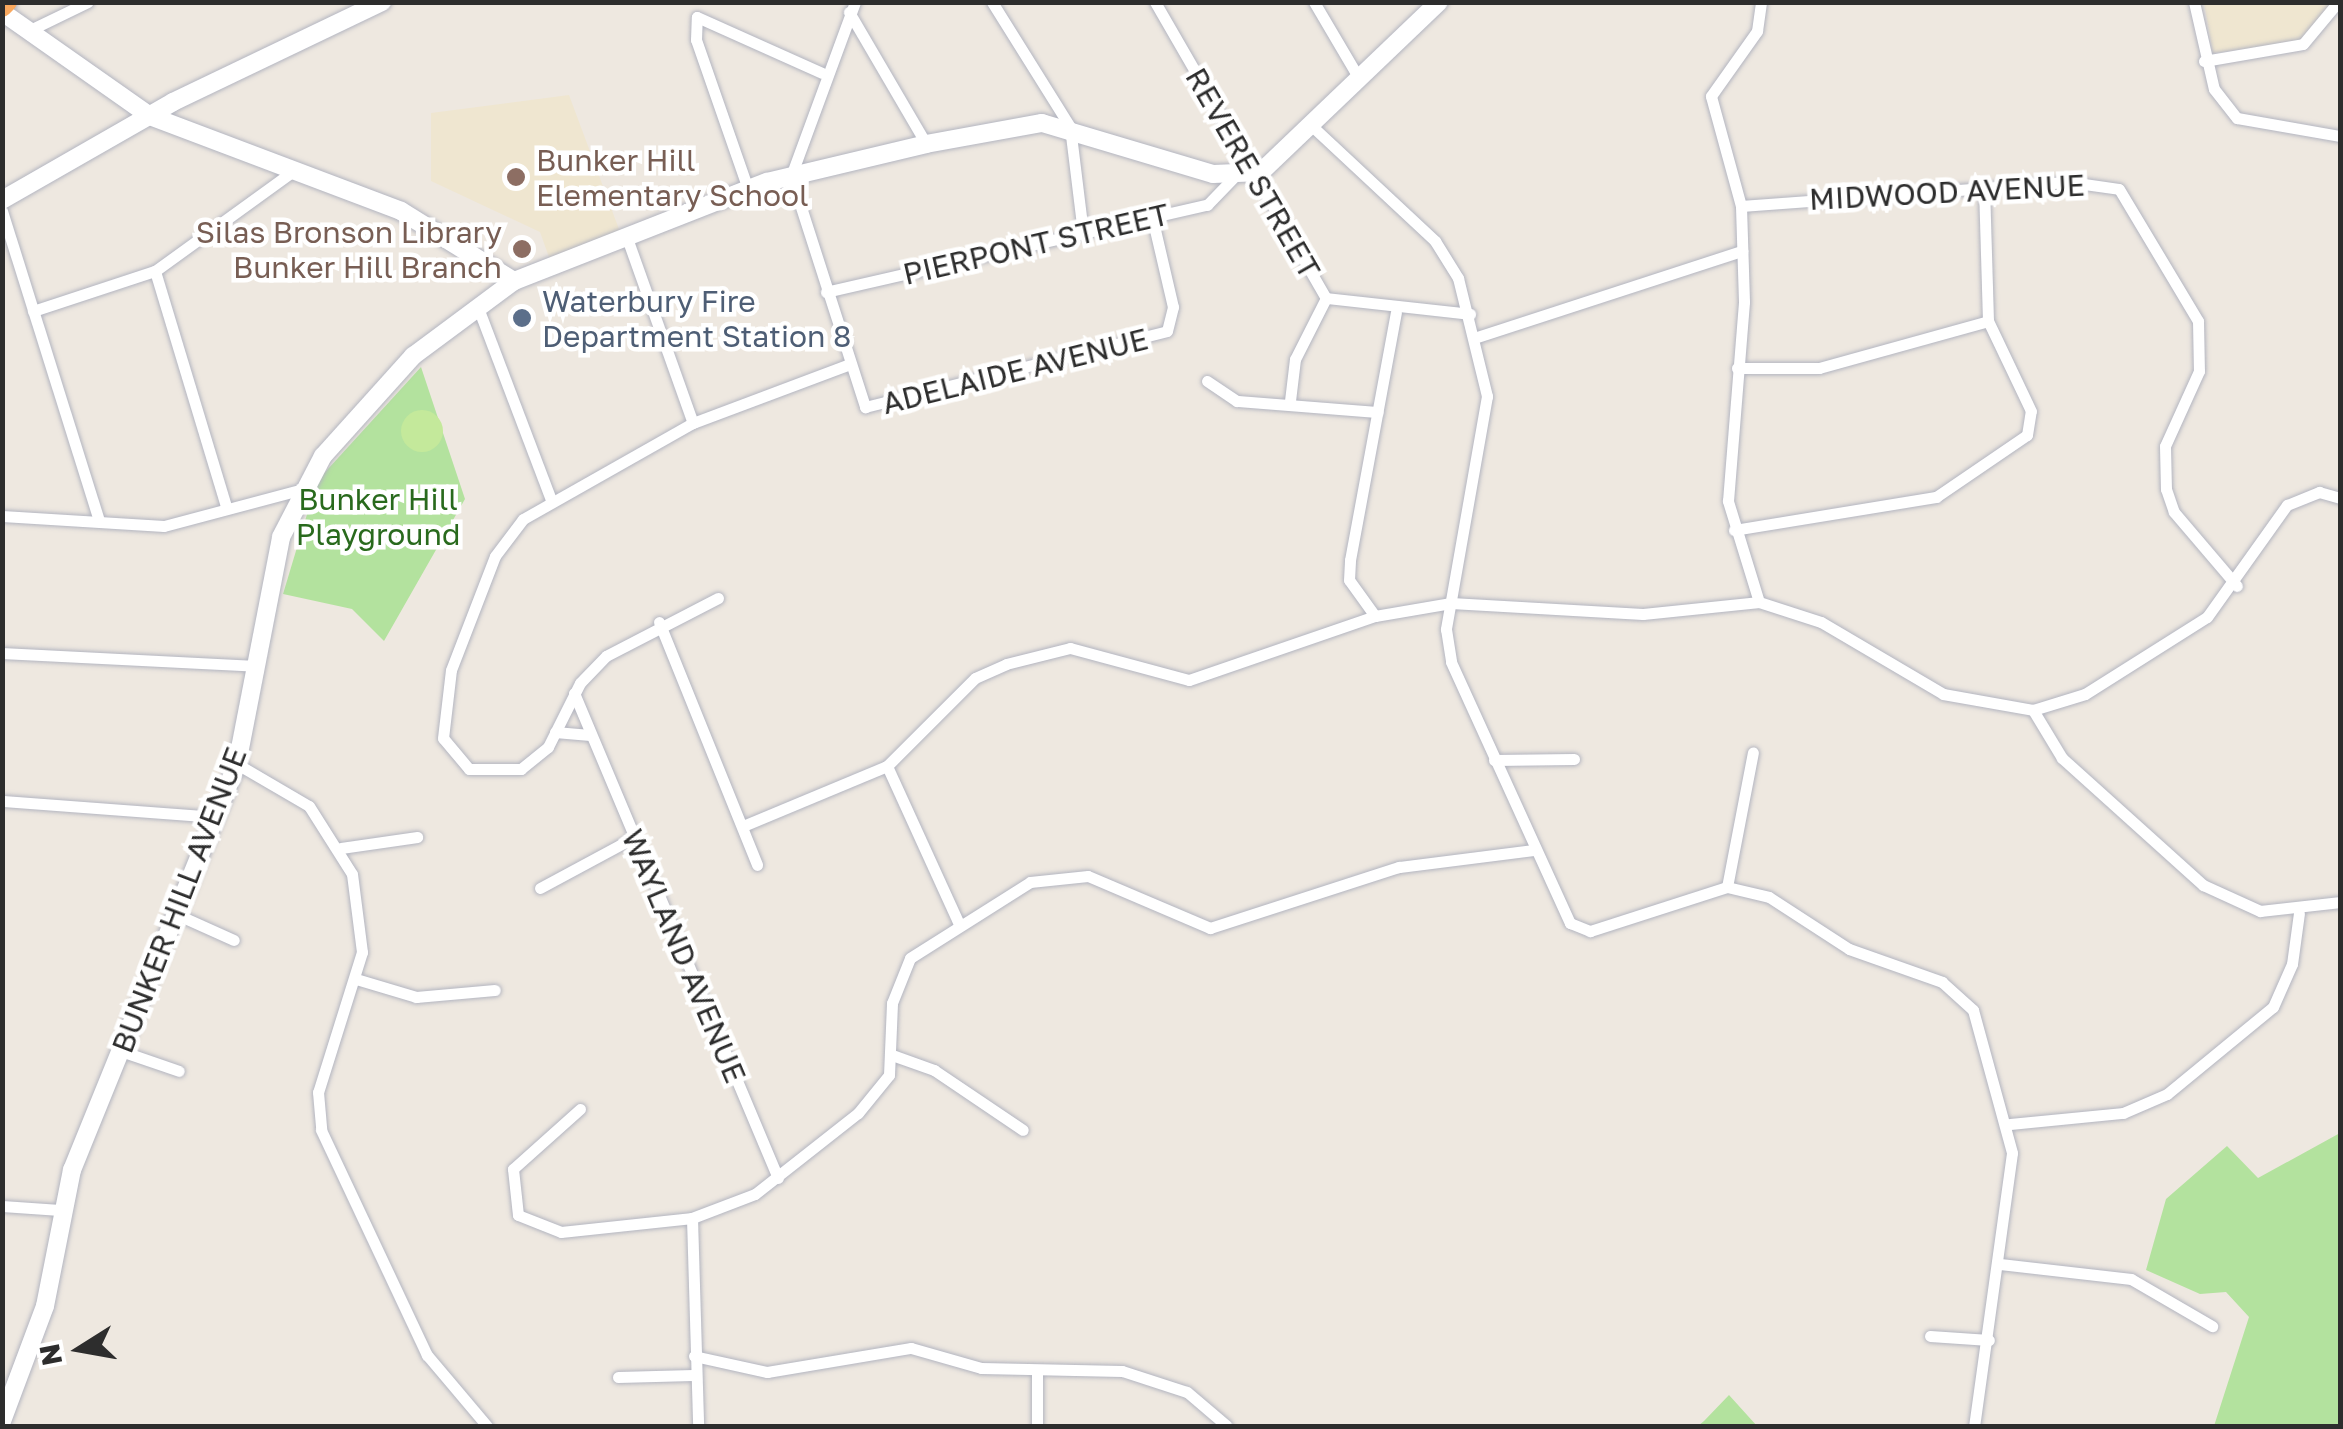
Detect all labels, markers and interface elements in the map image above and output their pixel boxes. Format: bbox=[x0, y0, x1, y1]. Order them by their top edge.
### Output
street label: REVERE STREET bbox=[1178, 61, 1328, 285]
place label: Bunker Hill Elementary School bbox=[536, 142, 809, 212]
marker: Bunker Hill Elementary School bbox=[505, 166, 527, 188]
street label: MIDWOOD AVENUE bbox=[1808, 167, 2086, 217]
street label: PIERPONT STREET bbox=[899, 196, 1173, 292]
place label: Silas Bronson Library Bunker Hill Branch bbox=[196, 214, 502, 284]
marker: Silas Bronson Library Bunker Hill Branch bbox=[511, 238, 533, 260]
place label: Waterbury Fire Department Station 8 bbox=[542, 283, 851, 354]
marker: Waterbury Fire Department Station 8 bbox=[511, 307, 533, 329]
street label: ADELAIDE AVENUE bbox=[878, 321, 1152, 421]
park label: Bunker Hill Playground bbox=[296, 481, 460, 552]
street label: BUNKER HILL AVENUE bbox=[104, 742, 254, 1058]
street label: WAYLAND AVENUE bbox=[614, 824, 754, 1088]
north arrow bbox=[30, 1299, 130, 1399]
text: N bbox=[32, 1341, 68, 1368]

